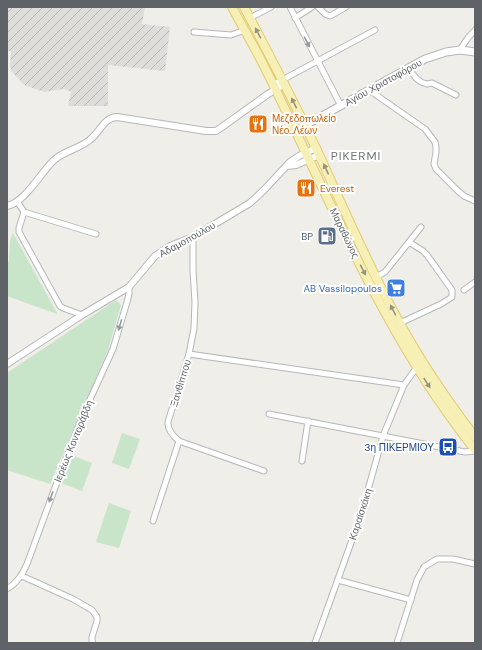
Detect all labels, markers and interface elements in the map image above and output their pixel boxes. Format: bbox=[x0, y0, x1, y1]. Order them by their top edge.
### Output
one-way arrow bbox=[255, 27, 261, 39]
one-way arrow bbox=[304, 36, 311, 48]
street label: Αγίου Χριστοφόρου bbox=[342, 56, 424, 109]
one-way arrow bbox=[291, 97, 297, 108]
place label: Μεζεδοπωλείο Νέο..Λέων bbox=[272, 112, 337, 137]
restaurant icon: Μεζεδοπωλείο Νέο..Λέων bbox=[247, 113, 269, 135]
district label: PIKERMI bbox=[331, 148, 381, 164]
one-way arrow bbox=[323, 163, 329, 174]
restaurant icon: Everest bbox=[295, 177, 317, 199]
place label: Everest bbox=[320, 182, 354, 195]
street label: Μαραθώνος bbox=[327, 206, 362, 261]
street label: Αδαμοπούλου bbox=[157, 219, 218, 260]
fuel station icon: BP bbox=[316, 225, 338, 247]
place label: BP bbox=[301, 230, 313, 243]
one-way arrow bbox=[360, 264, 366, 276]
supermarket icon: AB Vassilopoulos bbox=[385, 277, 407, 299]
place label: AB Vassilopoulos bbox=[303, 282, 382, 295]
one-way arrow bbox=[390, 304, 396, 316]
one-way arrow bbox=[117, 319, 123, 331]
street label: Ξανθίππου bbox=[167, 358, 194, 408]
one-way arrow bbox=[423, 378, 431, 388]
street label: Ιερέως Κοντοράβδη bbox=[51, 398, 96, 484]
bus stop icon: 3η ΠΙΚΕΡΜΙΟΥ bbox=[437, 436, 459, 458]
place label: 3η ΠΙΚΕΡΜΙΟΥ bbox=[365, 441, 434, 454]
street label: Καραϊσκάκη bbox=[346, 487, 375, 542]
one-way arrow bbox=[48, 492, 54, 504]

